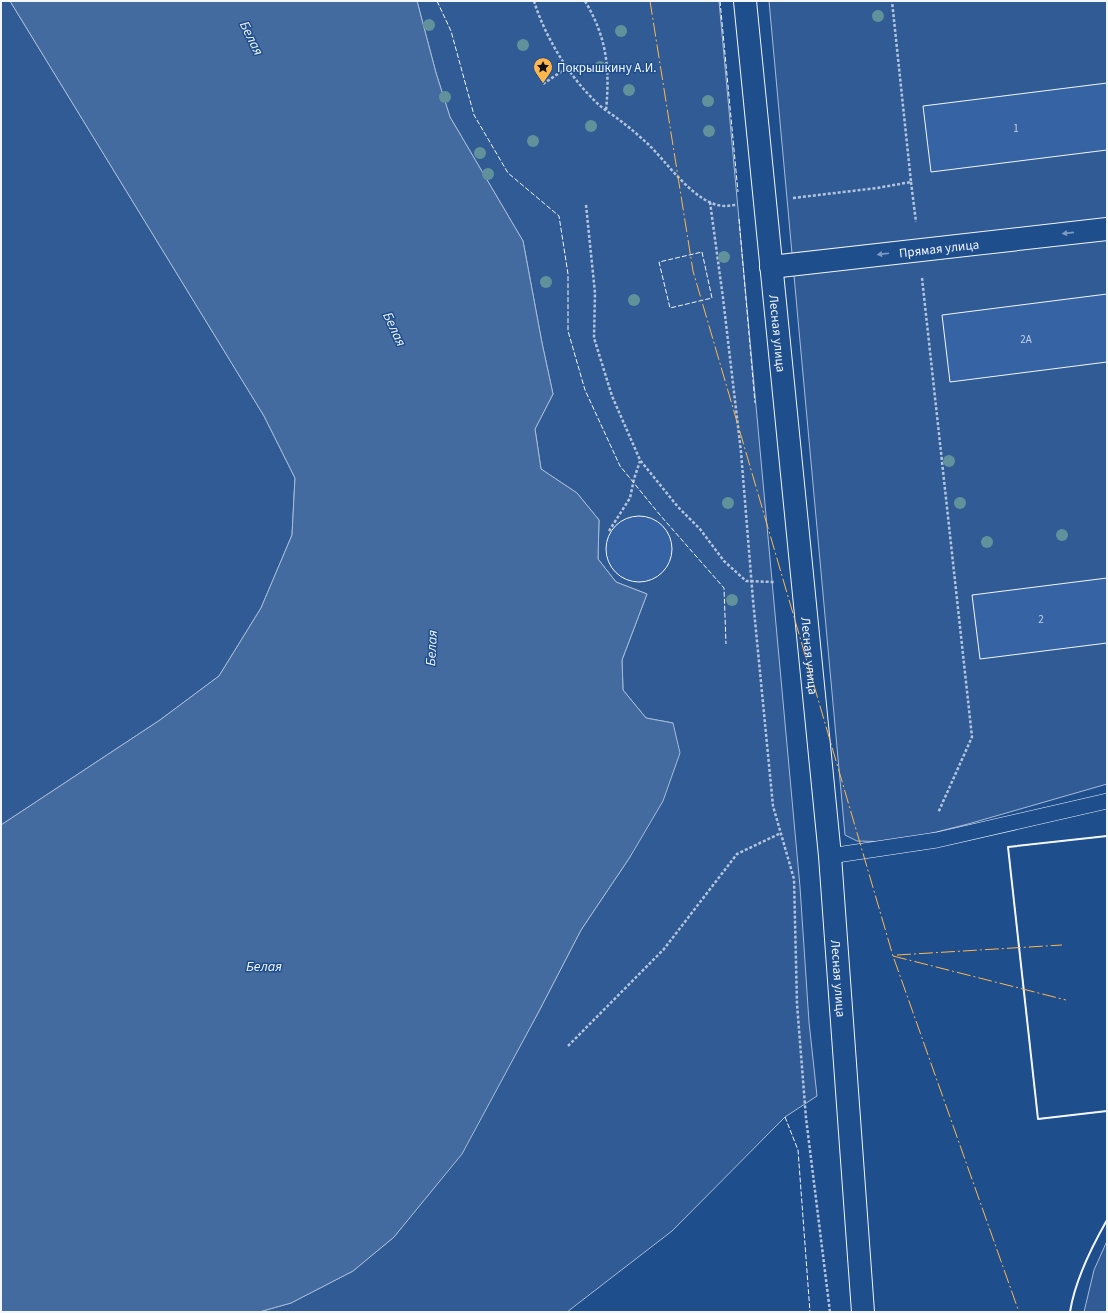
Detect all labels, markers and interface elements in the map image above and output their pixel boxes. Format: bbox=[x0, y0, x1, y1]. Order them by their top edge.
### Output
water label: Белая bbox=[234, 18, 268, 59]
place icon: Покрышкину А.И. bbox=[532, 56, 554, 84]
place label: Покрышкину А.И. bbox=[557, 59, 656, 77]
house number: 1 bbox=[1013, 121, 1019, 136]
one-way arrow bbox=[1062, 230, 1074, 236]
street label: Прямая улица bbox=[898, 236, 980, 262]
one-way arrow bbox=[877, 251, 889, 257]
street label: Лесная улица bbox=[764, 294, 790, 373]
water label: Белая bbox=[377, 309, 411, 350]
house number: 2А bbox=[1020, 332, 1032, 347]
house number: 2 bbox=[1038, 612, 1044, 627]
street label: Лесная улица bbox=[796, 616, 822, 696]
water label: Белая bbox=[421, 629, 443, 667]
street label: Лесная улица bbox=[826, 939, 850, 1018]
water label: Белая bbox=[246, 957, 282, 977]

